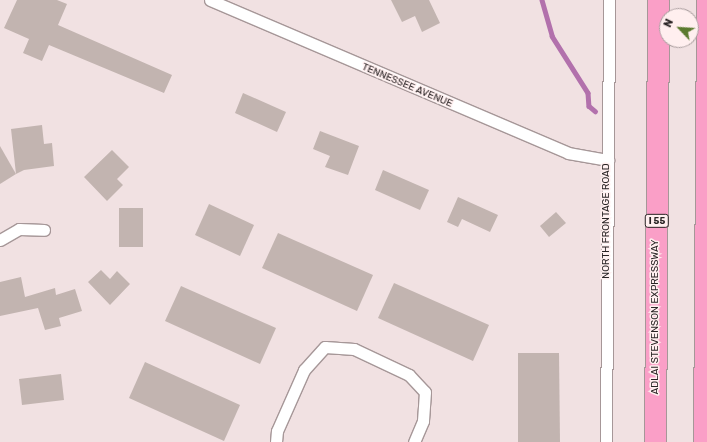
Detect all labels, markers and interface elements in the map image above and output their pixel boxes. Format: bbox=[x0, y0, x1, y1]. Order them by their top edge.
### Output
north arrow bbox=[659, 8, 699, 48]
text: N bbox=[661, 17, 676, 29]
street label: TENNESSEE AVENUE bbox=[360, 61, 454, 111]
street label: NORTH FRONTAGE ROAD bbox=[601, 163, 613, 279]
road number: I 55 bbox=[644, 214, 670, 228]
street label: ADLAI STEVENSON EXPRESSWAY bbox=[650, 240, 662, 394]

